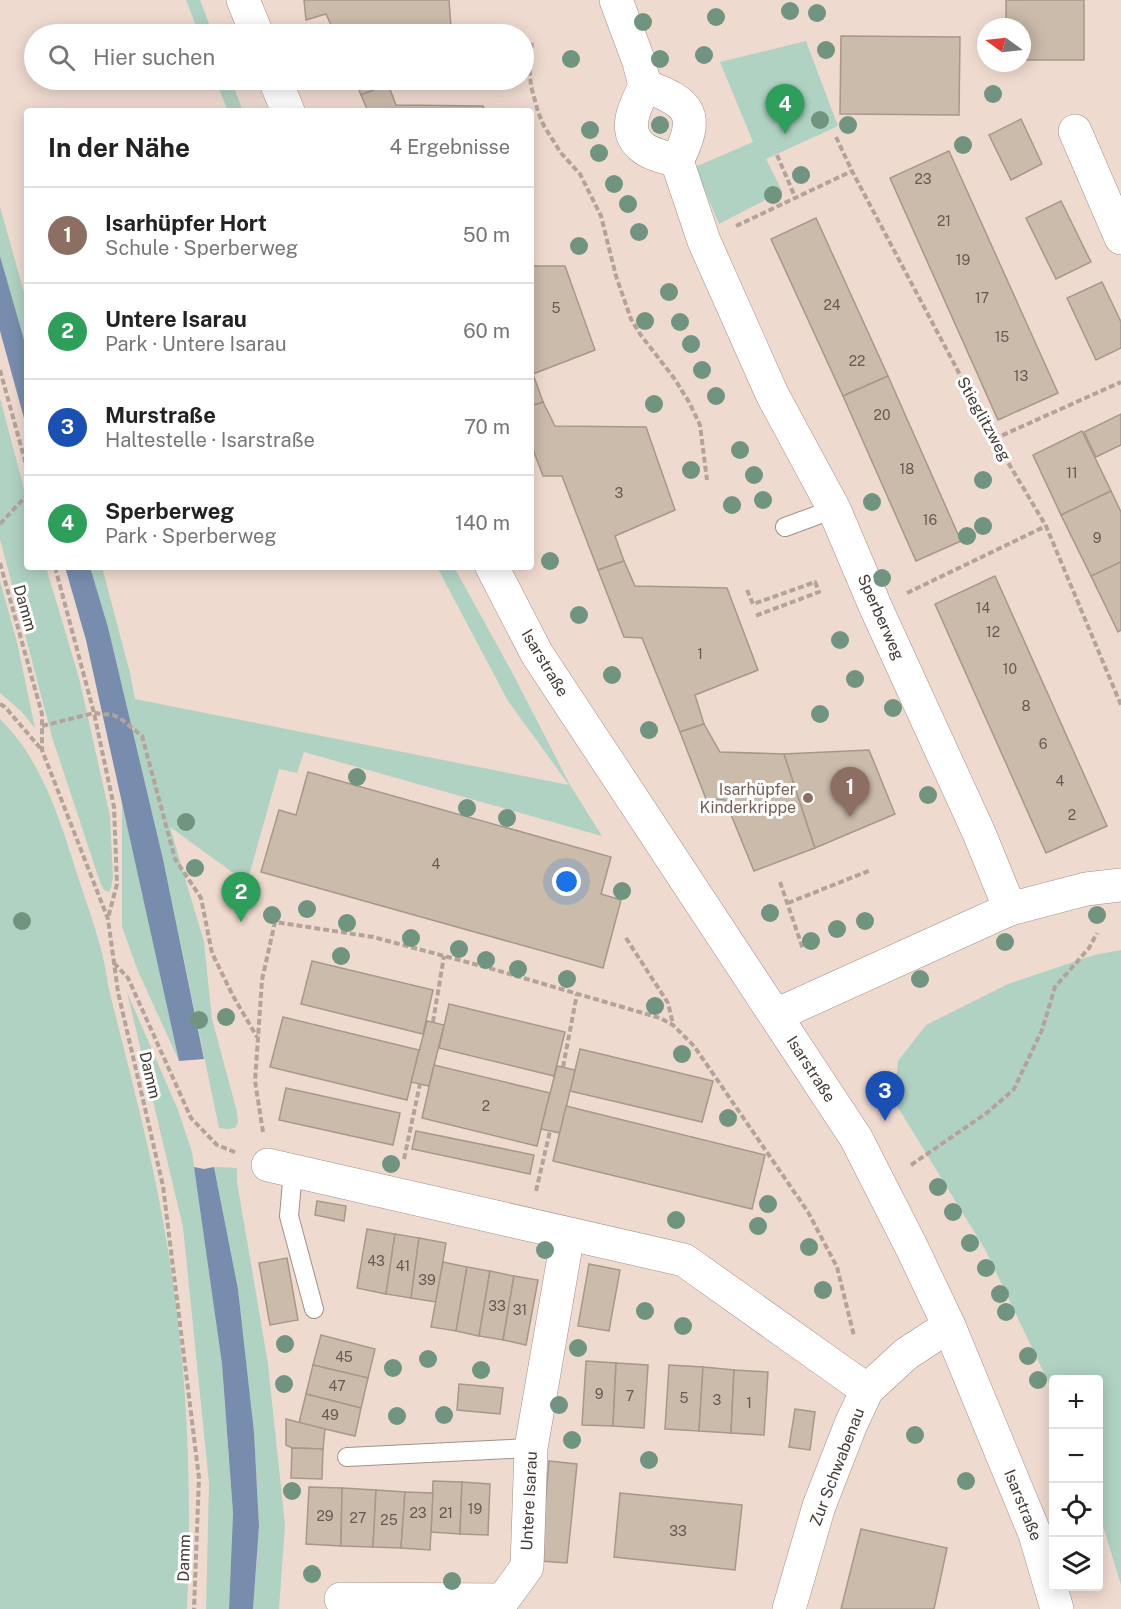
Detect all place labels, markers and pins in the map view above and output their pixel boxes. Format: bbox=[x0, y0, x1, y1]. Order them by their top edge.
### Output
pin: 4 bbox=[766, 84, 804, 134]
pin: 1 bbox=[830, 768, 870, 817]
place label: Isarhüpfer Kinderkrippe bbox=[700, 780, 796, 817]
marker: Isarhüpfer Kinderkrippe bbox=[801, 791, 815, 805]
pin: 2 bbox=[222, 872, 260, 922]
pin: 3 bbox=[866, 1072, 904, 1121]

